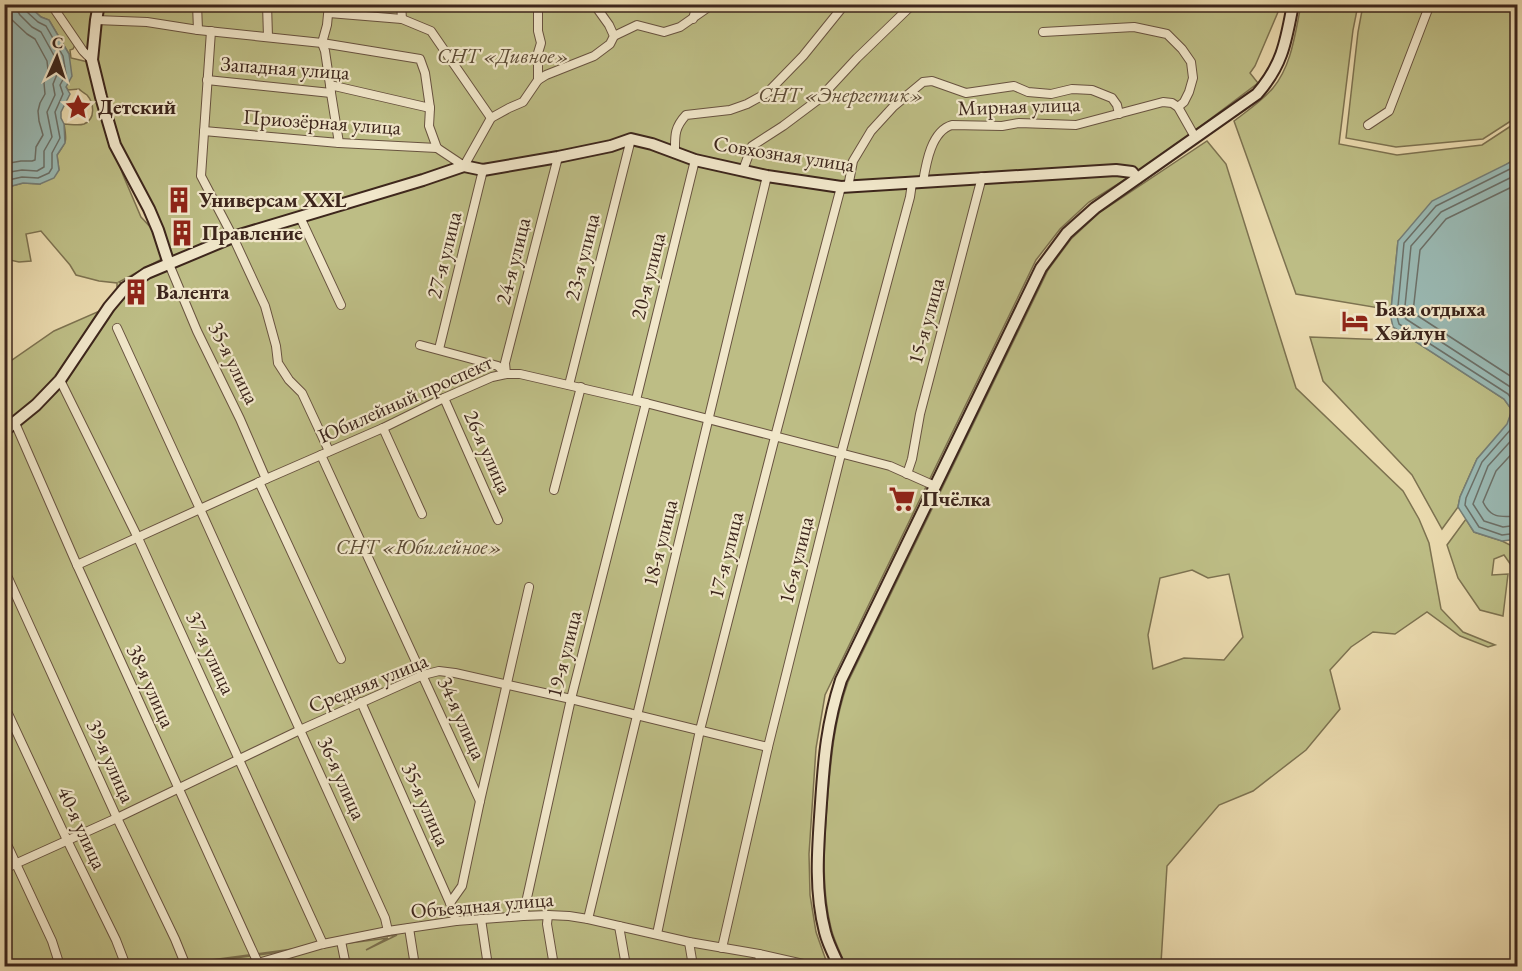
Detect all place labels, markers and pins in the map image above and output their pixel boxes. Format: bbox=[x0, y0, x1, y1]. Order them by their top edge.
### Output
place icon: Детский bbox=[63, 92, 93, 122]
place label: Детский bbox=[98, 93, 176, 120]
building icon: Универсам XXL bbox=[164, 185, 194, 215]
place label: Универсам XXL bbox=[198, 186, 347, 213]
building icon: Правление bbox=[167, 218, 197, 248]
place label: Правление bbox=[202, 219, 303, 246]
building icon: Валента bbox=[121, 277, 151, 307]
place label: Валента bbox=[156, 278, 230, 305]
place label: База отдыха Хэйлун bbox=[1374, 295, 1486, 346]
hotel icon: База отдыха Хэйлун bbox=[1340, 306, 1370, 336]
supermarket icon: Пчёлка bbox=[887, 484, 917, 514]
place label: Пчёлка bbox=[922, 485, 992, 512]

